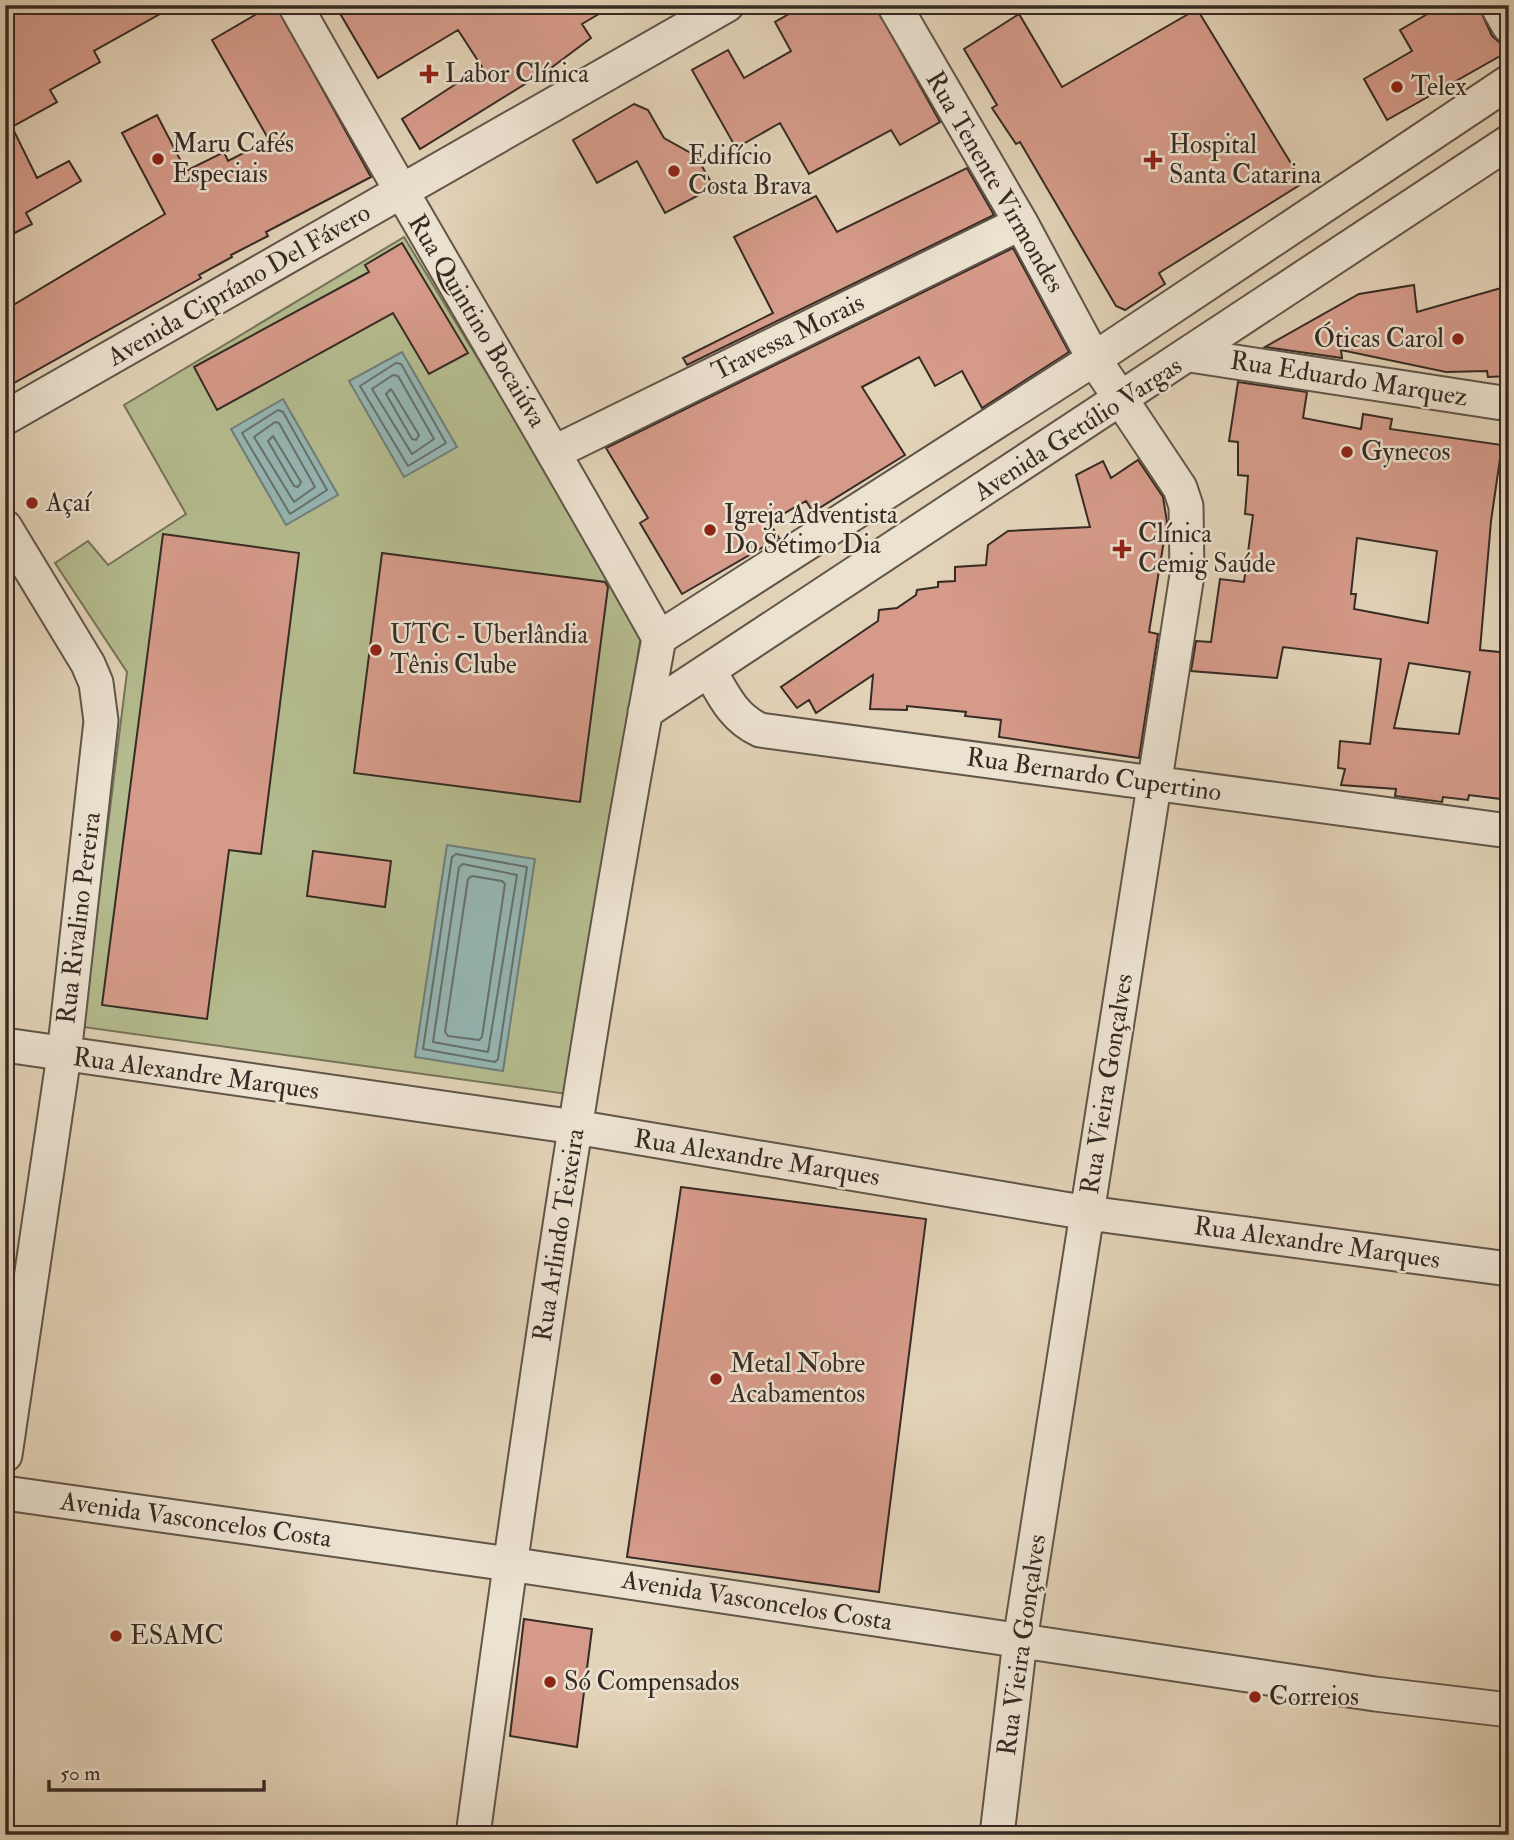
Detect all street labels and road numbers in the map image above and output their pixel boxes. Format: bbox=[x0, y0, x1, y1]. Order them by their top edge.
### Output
street label: Rua Tenente Virmondes bbox=[919, 66, 1072, 299]
street label: Avenida Cipríano Del Fávero bbox=[101, 197, 377, 375]
street label: Rua Quintino Bocaiúva bbox=[401, 209, 553, 434]
street label: Travessa Morais bbox=[707, 286, 870, 388]
street label: Rua Eduardo Marquez bbox=[1228, 344, 1470, 414]
street label: Avenida Getúlio Vargas bbox=[967, 350, 1188, 509]
street label: Rua Bernardo Cupertino bbox=[964, 741, 1224, 810]
street label: Rua Rivalino Pereira bbox=[50, 810, 108, 1026]
street label: Rua Vieira Gonçalves bbox=[1074, 971, 1140, 1197]
street label: Rua Alexandre Marques bbox=[71, 1041, 321, 1107]
street label: Rua Alexandre Marques bbox=[632, 1123, 882, 1193]
street label: Rua Arlindo Teixeira bbox=[526, 1126, 592, 1344]
street label: Rua Alexandre Marques bbox=[1192, 1210, 1442, 1276]
street label: Avenida Vasconcelos Costa bbox=[57, 1485, 334, 1555]
street label: Rua Vieira Gonçalves bbox=[991, 1532, 1053, 1758]
street label: Avenida Vasconcelos Costa bbox=[619, 1564, 895, 1638]

